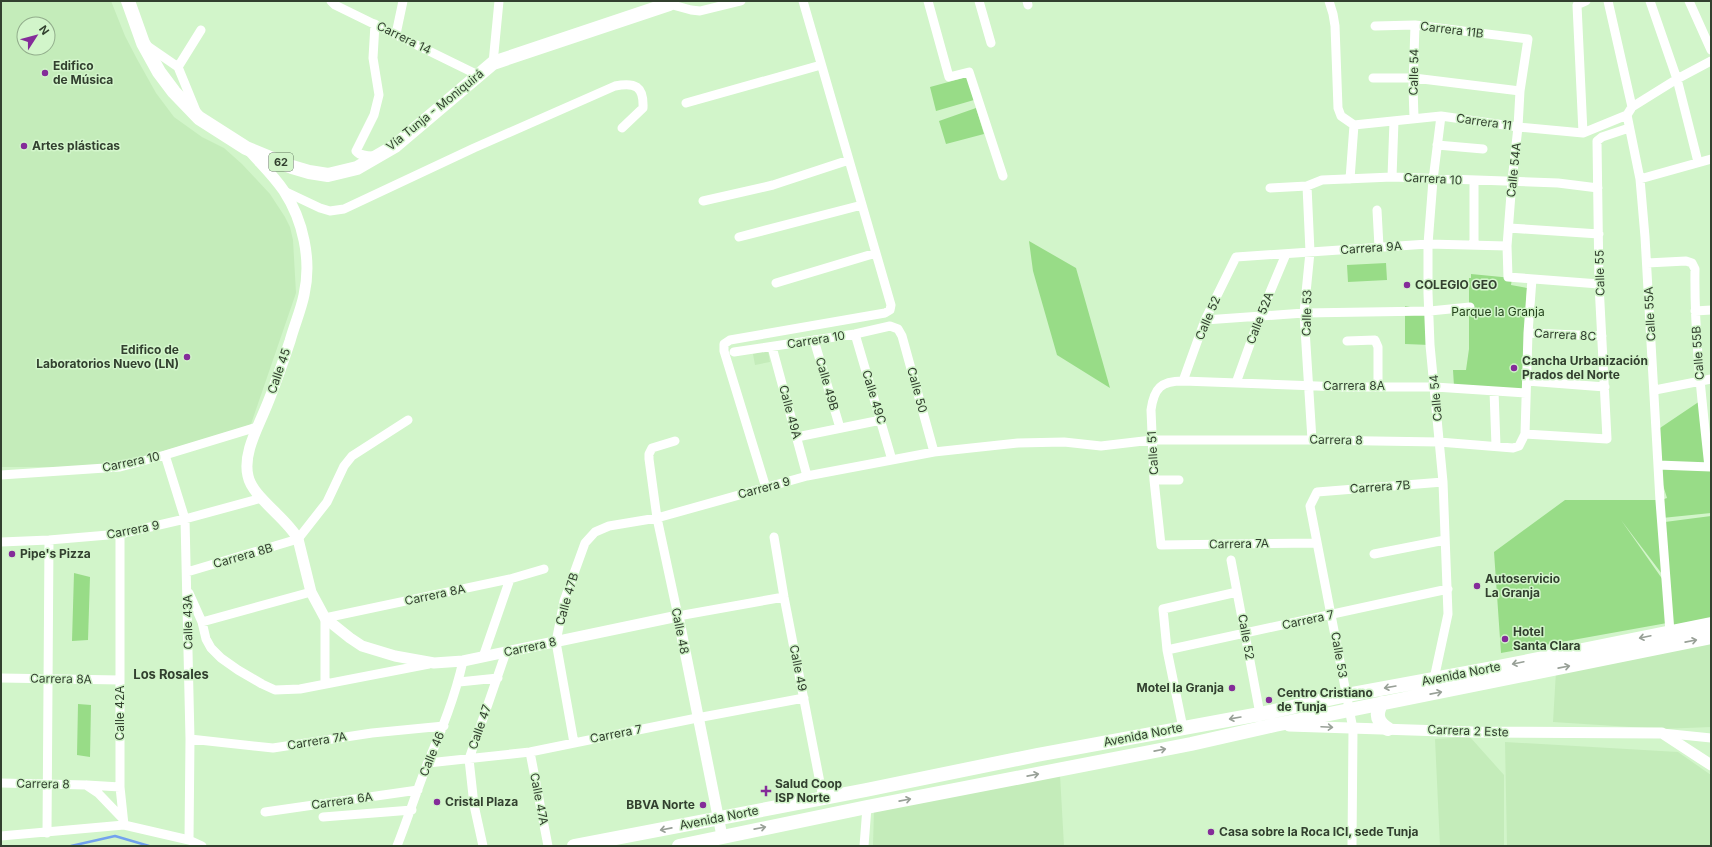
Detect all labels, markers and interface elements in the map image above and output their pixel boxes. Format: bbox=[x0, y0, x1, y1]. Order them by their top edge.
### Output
north arrow bbox=[16, 16, 56, 56]
street label: Carrera 14 bbox=[375, 18, 434, 57]
street label: Carrera 11B bbox=[1419, 18, 1485, 41]
text: N bbox=[36, 23, 52, 38]
street label: Calle 54 bbox=[1406, 48, 1421, 95]
place label: Edifico de Música bbox=[53, 58, 113, 87]
street label: Vía Tunja - Moniquirá bbox=[383, 66, 486, 153]
marker: Edifico de Música bbox=[40, 68, 50, 78]
street label: Carrera 11 bbox=[1455, 110, 1513, 133]
place label: Artes plásticas bbox=[32, 138, 120, 153]
marker: Artes plásticas bbox=[19, 141, 29, 151]
street label: Calle 54A bbox=[1503, 142, 1524, 198]
road number: 62 bbox=[269, 153, 293, 171]
street label: Carrera 10 bbox=[1403, 169, 1463, 188]
street label: Carrera 9A bbox=[1340, 238, 1402, 257]
street label: Calle 55 bbox=[1592, 250, 1607, 296]
place label: COLEGIO GEO bbox=[1415, 277, 1497, 292]
marker: COLEGIO GEO bbox=[1402, 280, 1412, 290]
street label: Calle 55A bbox=[1641, 286, 1658, 342]
street label: Calle 52A bbox=[1243, 290, 1276, 346]
street label: Calle 53 bbox=[1299, 290, 1314, 336]
street label: Calle 52 bbox=[1192, 294, 1223, 342]
park label: Parque la Granja bbox=[1451, 304, 1545, 319]
street label: Carrera 8C bbox=[1534, 325, 1597, 344]
street label: Calle 55B bbox=[1688, 325, 1707, 381]
street label: Carrera 10 bbox=[786, 328, 846, 351]
place label: Edifico de Laboratorios Nuevo (LN) bbox=[36, 342, 179, 371]
street label: Calle 45 bbox=[264, 346, 293, 395]
marker: Edifico de Laboratorios Nuevo (LN) bbox=[182, 352, 192, 362]
place label: Cancha Urbanización Prados del Norte bbox=[1522, 353, 1648, 382]
street label: Calle 49B bbox=[813, 355, 842, 412]
marker: Cancha Urbanización Prados del Norte bbox=[1509, 363, 1519, 373]
street label: Calle 50 bbox=[904, 365, 931, 414]
street label: Calle 49C bbox=[859, 368, 890, 426]
street label: Calle 54 bbox=[1426, 374, 1445, 422]
street label: Carrera 8A bbox=[1323, 378, 1385, 393]
street label: Calle 49A bbox=[776, 383, 805, 440]
street label: Calle 51 bbox=[1144, 431, 1161, 475]
street label: Carrera 8 bbox=[1309, 432, 1363, 447]
street label: Carrera 10 bbox=[101, 448, 161, 475]
street label: Carrera 9 bbox=[736, 473, 792, 502]
street label: Carrera 7B bbox=[1349, 477, 1411, 496]
street label: Carrera 9 bbox=[105, 517, 161, 542]
street label: Carrera 7A bbox=[1209, 535, 1269, 552]
street label: Carrera 8B bbox=[211, 540, 275, 571]
place label: Pipe's Pizza bbox=[20, 546, 91, 561]
marker: Pipe's Pizza bbox=[7, 549, 17, 559]
street label: Calle 47B bbox=[552, 571, 581, 627]
place label: Autoservicio La Granja bbox=[1485, 571, 1560, 600]
street label: Carrera 8A bbox=[403, 581, 467, 608]
marker: Autoservicio La Granja bbox=[1472, 581, 1482, 591]
street label: Calle 43A bbox=[180, 594, 195, 650]
street label: Calle 48 bbox=[669, 606, 692, 655]
street label: Carrera 7 bbox=[1280, 607, 1336, 632]
street label: Calle 52 bbox=[1235, 613, 1258, 661]
place label: Hotel Santa Clara bbox=[1513, 624, 1580, 653]
street label: Calle 53 bbox=[1328, 631, 1351, 679]
one-way arrow bbox=[1639, 633, 1652, 641]
street label: Carrera 8 bbox=[502, 634, 558, 659]
marker: Hotel Santa Clara bbox=[1500, 634, 1510, 644]
one-way arrow bbox=[1684, 637, 1697, 645]
street label: Calle 49 bbox=[787, 643, 810, 692]
street label: Avenida Norte bbox=[1420, 658, 1502, 689]
one-way arrow bbox=[1512, 660, 1525, 668]
one-way arrow bbox=[1557, 663, 1570, 671]
district label: Los Rosales bbox=[133, 666, 209, 682]
street label: Carrera 8A bbox=[30, 670, 92, 687]
place label: Motel la Granja bbox=[1136, 680, 1224, 695]
marker: Motel la Granja bbox=[1227, 683, 1237, 693]
one-way arrow bbox=[1384, 683, 1397, 691]
street label: Calle 42A bbox=[112, 685, 127, 741]
place label: Centro Cristiano de Tunja bbox=[1277, 685, 1373, 714]
one-way arrow bbox=[1429, 688, 1442, 696]
marker: Centro Cristiano de Tunja bbox=[1264, 695, 1274, 705]
street label: Calle 47 bbox=[465, 702, 494, 751]
one-way arrow bbox=[1229, 715, 1242, 723]
street label: Avenida Norte bbox=[1102, 719, 1184, 750]
street label: Carrera 7 bbox=[588, 721, 644, 746]
street label: Carrera 2 Este bbox=[1427, 722, 1509, 739]
one-way arrow bbox=[1320, 724, 1333, 731]
street label: Carrera 7A bbox=[286, 728, 348, 753]
street label: Calle 46 bbox=[416, 729, 447, 778]
one-way arrow bbox=[1153, 745, 1166, 753]
one-way arrow bbox=[1026, 770, 1039, 778]
street label: Calle 47A bbox=[527, 771, 552, 826]
street label: Carrera 8 bbox=[16, 776, 70, 791]
place label: Salud Coop ISP Norte bbox=[775, 776, 843, 805]
marker: Salud Coop ISP Norte bbox=[760, 785, 772, 797]
street label: Carrera 6A bbox=[310, 789, 374, 812]
place label: Cristal Plaza bbox=[445, 794, 518, 809]
one-way arrow bbox=[898, 795, 911, 803]
marker: Cristal Plaza bbox=[432, 797, 442, 807]
place label: BBVA Norte bbox=[626, 797, 695, 812]
marker: BBVA Norte bbox=[698, 800, 708, 810]
street label: Avenida Norte bbox=[678, 802, 760, 833]
one-way arrow bbox=[753, 824, 766, 832]
place label: Casa sobre la Roca ICI, sede Tunja bbox=[1219, 824, 1419, 839]
one-way arrow bbox=[660, 825, 673, 833]
marker: Casa sobre la Roca ICI, sede Tunja bbox=[1206, 827, 1216, 837]

